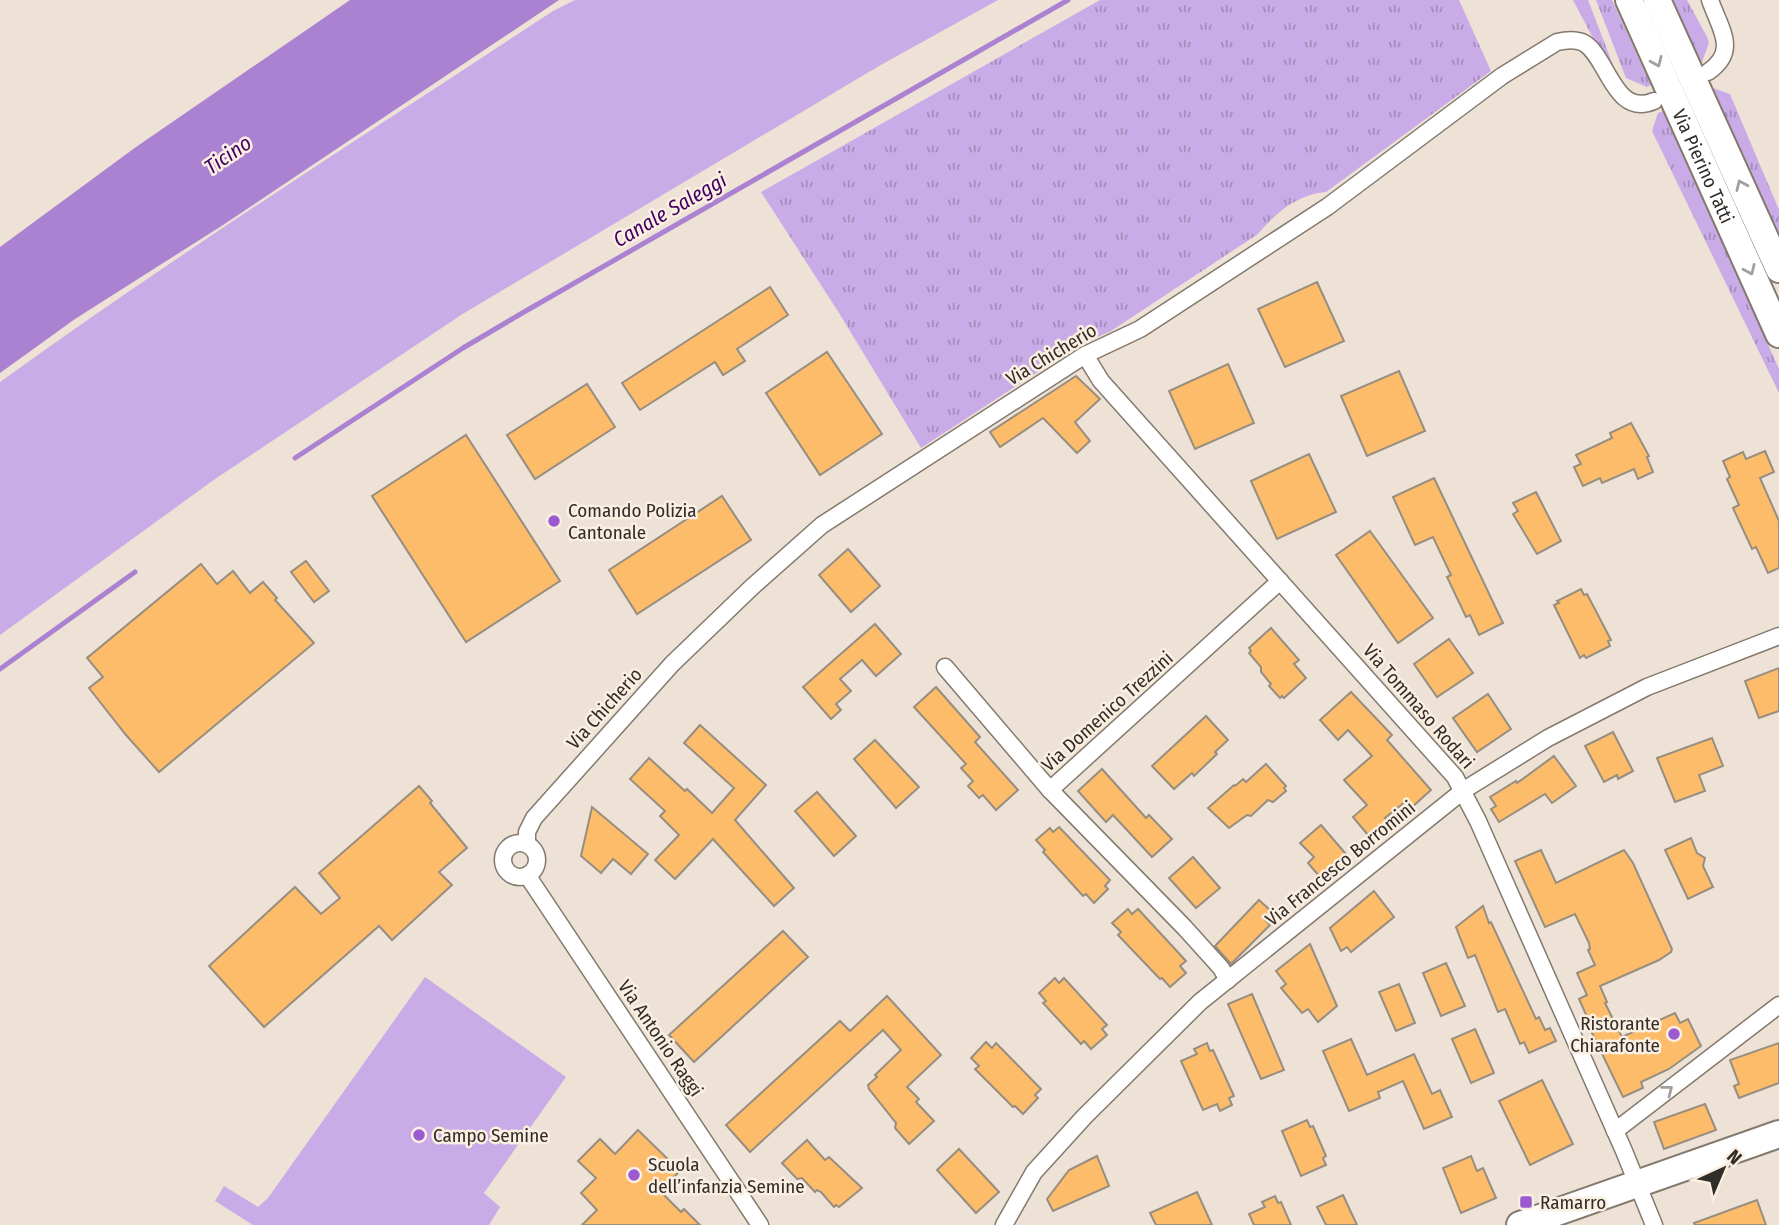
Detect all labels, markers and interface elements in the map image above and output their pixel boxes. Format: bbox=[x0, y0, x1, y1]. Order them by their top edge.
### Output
one-way arrow bbox=[1649, 55, 1663, 67]
street label: Via Pierino Tatti bbox=[1667, 106, 1739, 227]
water label: Ticino bbox=[199, 130, 257, 180]
water label: Canale Saleggi bbox=[609, 167, 732, 253]
one-way arrow bbox=[1735, 180, 1749, 192]
one-way arrow bbox=[1742, 263, 1756, 275]
street label: Via Chicherio bbox=[1002, 318, 1101, 390]
place label: Comando Polizia Cantonale bbox=[568, 499, 697, 544]
marker: Comando Polizia Cantonale bbox=[546, 513, 562, 529]
street label: Via Tommaso Rodari bbox=[1358, 639, 1479, 773]
street label: Via Domenico Trezzini bbox=[1037, 646, 1178, 776]
street label: Via Chicherio bbox=[562, 663, 647, 754]
street label: Via Francesco Borromini bbox=[1261, 796, 1420, 931]
street label: Via Antonio Raggi bbox=[613, 976, 708, 1101]
place label: Ristorante Chiarafonte bbox=[1570, 1012, 1660, 1057]
marker: Ristorante Chiarafonte bbox=[1666, 1026, 1682, 1042]
one-way arrow bbox=[1661, 1086, 1673, 1099]
place label: Campo Semine bbox=[433, 1124, 549, 1147]
marker: Campo Semine bbox=[411, 1127, 427, 1143]
north arrow bbox=[1688, 1134, 1758, 1204]
text: N bbox=[1722, 1145, 1747, 1169]
place label: Scuola dell’infanzia Semine bbox=[648, 1153, 805, 1198]
marker: Scuola dell’infanzia Semine bbox=[626, 1167, 642, 1183]
place label: Ramarro bbox=[1540, 1191, 1606, 1214]
marker: Ramarro bbox=[1518, 1194, 1534, 1210]

